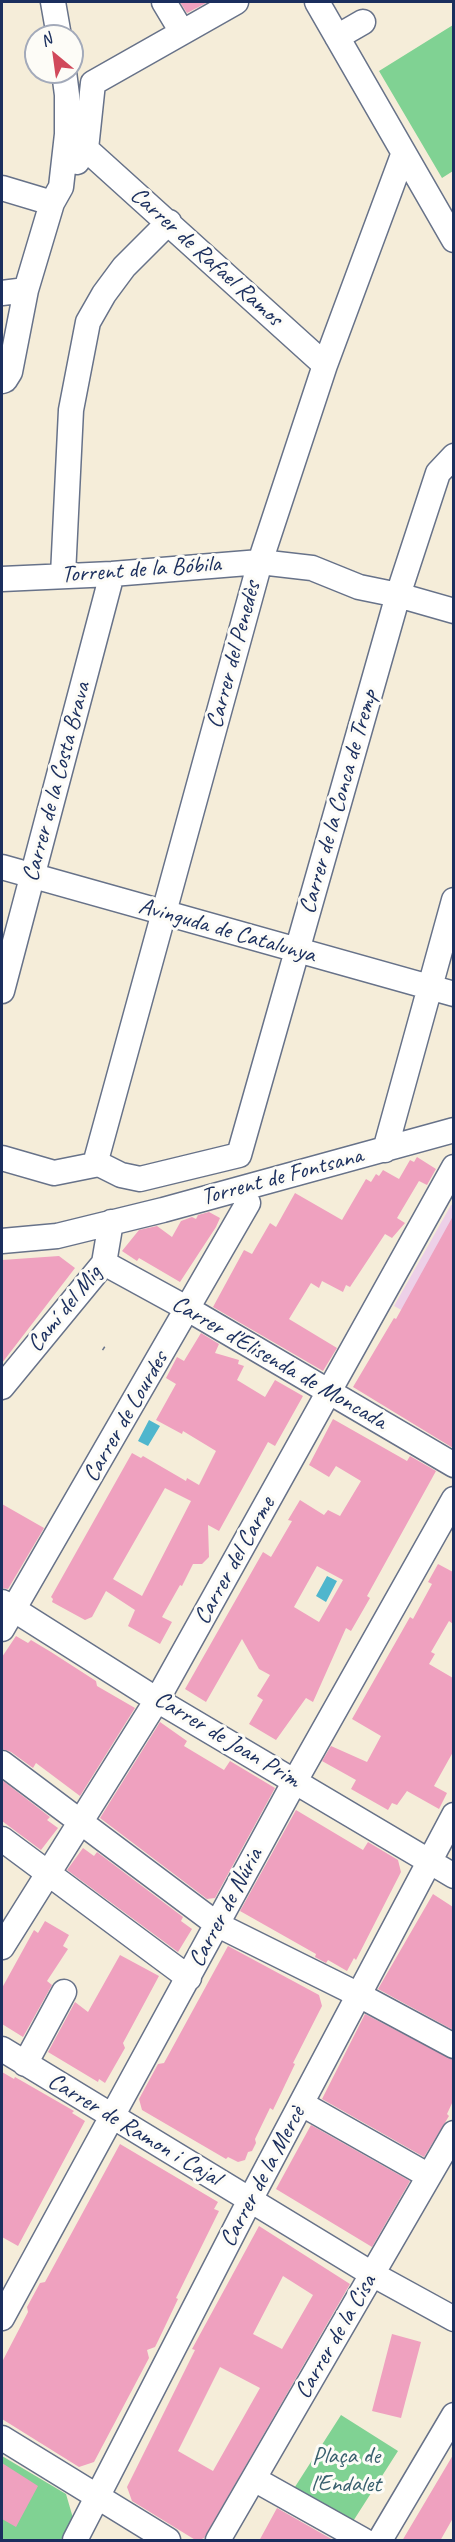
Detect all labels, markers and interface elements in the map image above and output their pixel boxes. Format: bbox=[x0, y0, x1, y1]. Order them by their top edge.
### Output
north arrow bbox=[24, 24, 84, 84]
text: N bbox=[37, 29, 55, 51]
street label: Carrer de Rafael Ramos bbox=[124, 181, 288, 333]
street label: Torrent de la Bóbila bbox=[60, 550, 222, 590]
street label: Carrer del Penedès bbox=[201, 578, 267, 732]
street label: Carrer de la Costa Brava bbox=[17, 679, 97, 885]
street label: Carrer de la Conca de Tremp bbox=[293, 687, 385, 917]
street label: Avinguda de Catalunya bbox=[135, 892, 319, 970]
street label: Torrent de Fontsana bbox=[198, 1142, 366, 1212]
street label: Camí del Mig bbox=[21, 1260, 109, 1358]
street label: Carrer d'Elisenda de Moncada bbox=[166, 1290, 392, 1436]
street label: Carrer de Lourdes bbox=[77, 1347, 175, 1487]
street label: Carrer del Carme bbox=[188, 1492, 282, 1630]
street label: Carrer de Joan Prim bbox=[149, 1685, 305, 1795]
street label: Carrer de Núria bbox=[183, 1844, 269, 1972]
street label: Carrer de Ramon i Cajal bbox=[42, 2067, 226, 2193]
street label: Carrer de la Mercè bbox=[214, 2102, 312, 2252]
street label: Carrer de la Cisa bbox=[289, 2270, 383, 2404]
park label: Plaça de l'Endalet bbox=[311, 2443, 381, 2499]

